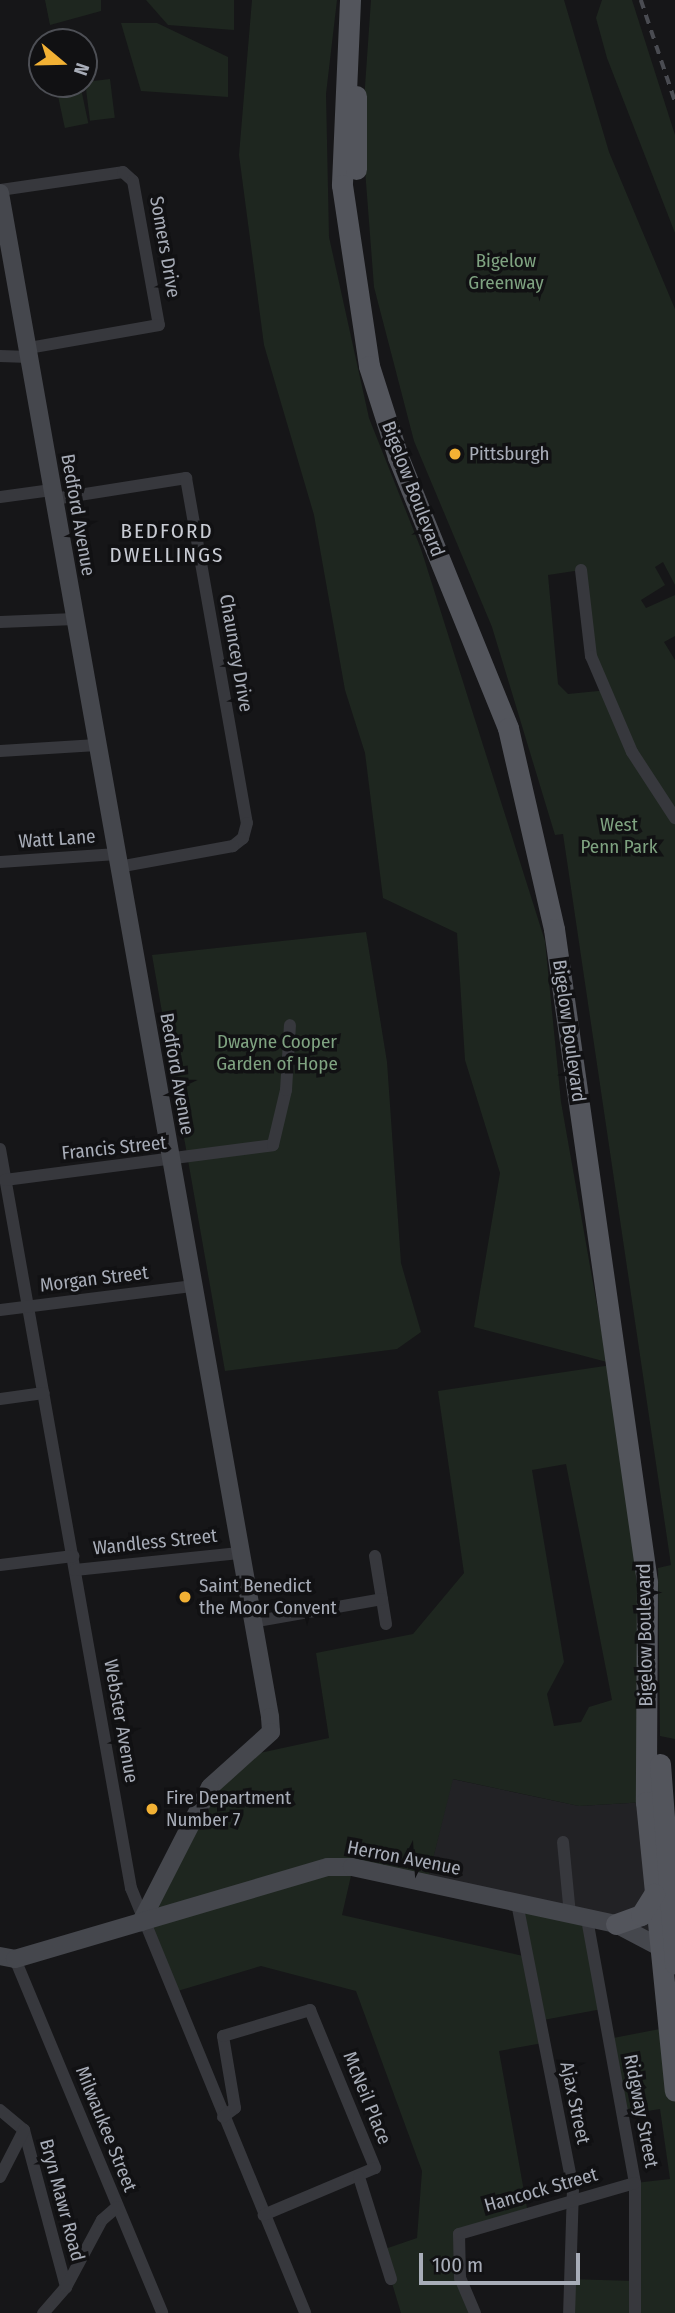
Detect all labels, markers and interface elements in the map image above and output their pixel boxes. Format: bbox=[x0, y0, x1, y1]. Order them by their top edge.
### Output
north arrow bbox=[28, 28, 98, 98]
text: N bbox=[69, 60, 94, 78]
street label: Somers Drive bbox=[145, 195, 185, 299]
park label: Bigelow Greenway bbox=[468, 250, 544, 294]
street label: Bigelow Boulevard bbox=[377, 418, 449, 560]
place label: Pittsburgh bbox=[469, 443, 550, 465]
marker: Pittsburgh bbox=[447, 446, 463, 462]
street label: Bedford Avenue bbox=[56, 452, 100, 578]
district label: BEDFORD DWELLINGS bbox=[111, 518, 223, 568]
street label: Chauncey Drive bbox=[214, 592, 258, 714]
park label: West Penn Park bbox=[581, 814, 657, 858]
street label: Watt Lane bbox=[18, 825, 96, 853]
street label: Bigelow Boulevard bbox=[548, 958, 590, 1104]
street label: Bedford Avenue bbox=[155, 1011, 199, 1137]
park label: Dwayne Cooper Garden of Hope bbox=[216, 1031, 338, 1075]
street label: Francis Street bbox=[60, 1131, 168, 1165]
street label: Morgan Street bbox=[39, 1261, 149, 1297]
street label: Wandless Street bbox=[92, 1524, 218, 1560]
street label: Bigelow Boulevard bbox=[632, 1563, 658, 1707]
place label: Saint Benedict the Moor Convent bbox=[199, 1575, 337, 1619]
marker: Saint Benedict the Moor Convent bbox=[177, 1589, 193, 1605]
street label: Webster Avenue bbox=[99, 1657, 143, 1785]
place label: Fire Department Number 7 bbox=[166, 1787, 291, 1831]
marker: Fire Department Number 7 bbox=[144, 1801, 160, 1817]
street label: Herron Avenue bbox=[345, 1836, 463, 1880]
street label: McNeil Place bbox=[338, 2048, 396, 2148]
street label: Ridgway Street bbox=[619, 2052, 663, 2170]
street label: Ajax Street bbox=[555, 2060, 595, 2146]
street label: Milwaukee Street bbox=[70, 2063, 142, 2195]
street label: Bryn Mawr Road bbox=[35, 2136, 89, 2264]
street label: Hancock Street bbox=[482, 2163, 600, 2217]
scale bar bbox=[423, 2240, 584, 2284]
text: 100 m bbox=[432, 2252, 483, 2278]

